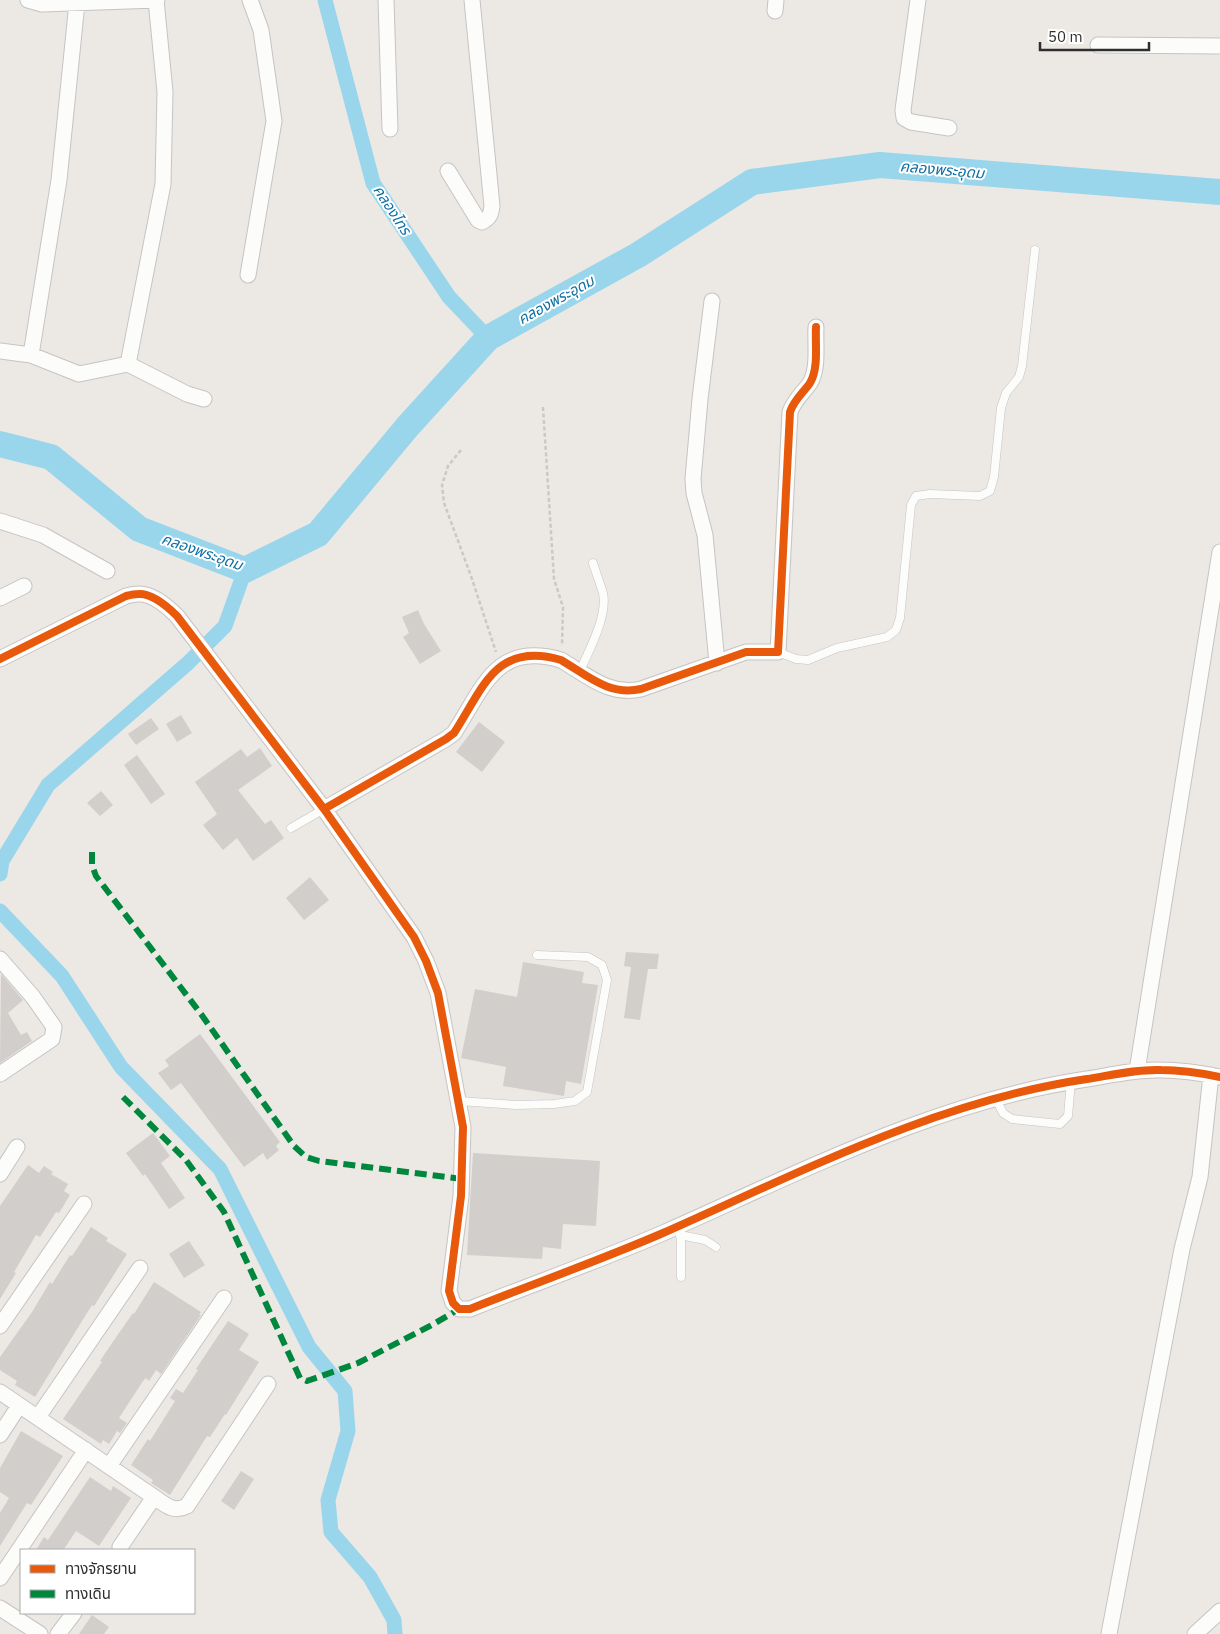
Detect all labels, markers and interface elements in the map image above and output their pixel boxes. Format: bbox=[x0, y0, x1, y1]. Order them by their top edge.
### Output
scale bar bbox=[1040, 20, 1149, 52]
text: 50 m bbox=[1048, 27, 1083, 46]
water label: คลองพระอุดม bbox=[899, 156, 987, 183]
water label: คลองไทร bbox=[369, 181, 416, 240]
water label: คลองพระอุดม bbox=[514, 270, 599, 328]
water label: คลองพระอุดม bbox=[159, 529, 247, 575]
legend bbox=[20, 1549, 195, 1614]
text: ทางจักรยาน bbox=[65, 1559, 137, 1578]
text: ทางเดิน bbox=[65, 1584, 111, 1603]

